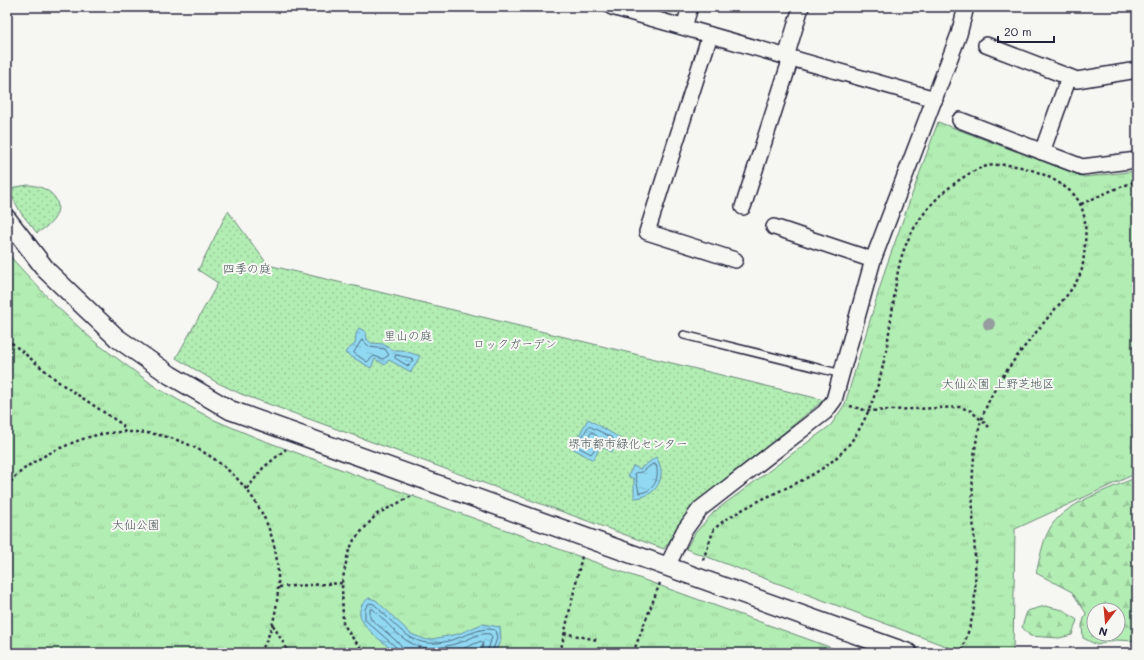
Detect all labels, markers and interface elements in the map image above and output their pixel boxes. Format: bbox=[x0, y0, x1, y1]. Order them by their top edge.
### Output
scale bar bbox=[998, 18, 1054, 44]
text: 20 m bbox=[1004, 23, 1032, 39]
park label: 四季の庭 bbox=[223, 260, 271, 276]
park label: 里山の庭 bbox=[384, 327, 432, 343]
park label: ロックガーデン bbox=[473, 335, 557, 351]
park label: 大仙公園 上野芝地区 bbox=[942, 375, 1054, 391]
park label: 堺市都市緑化センター bbox=[568, 435, 688, 451]
park label: 大仙公園 bbox=[112, 516, 160, 532]
north arrow bbox=[1086, 602, 1126, 642]
text: N bbox=[1097, 624, 1109, 640]

